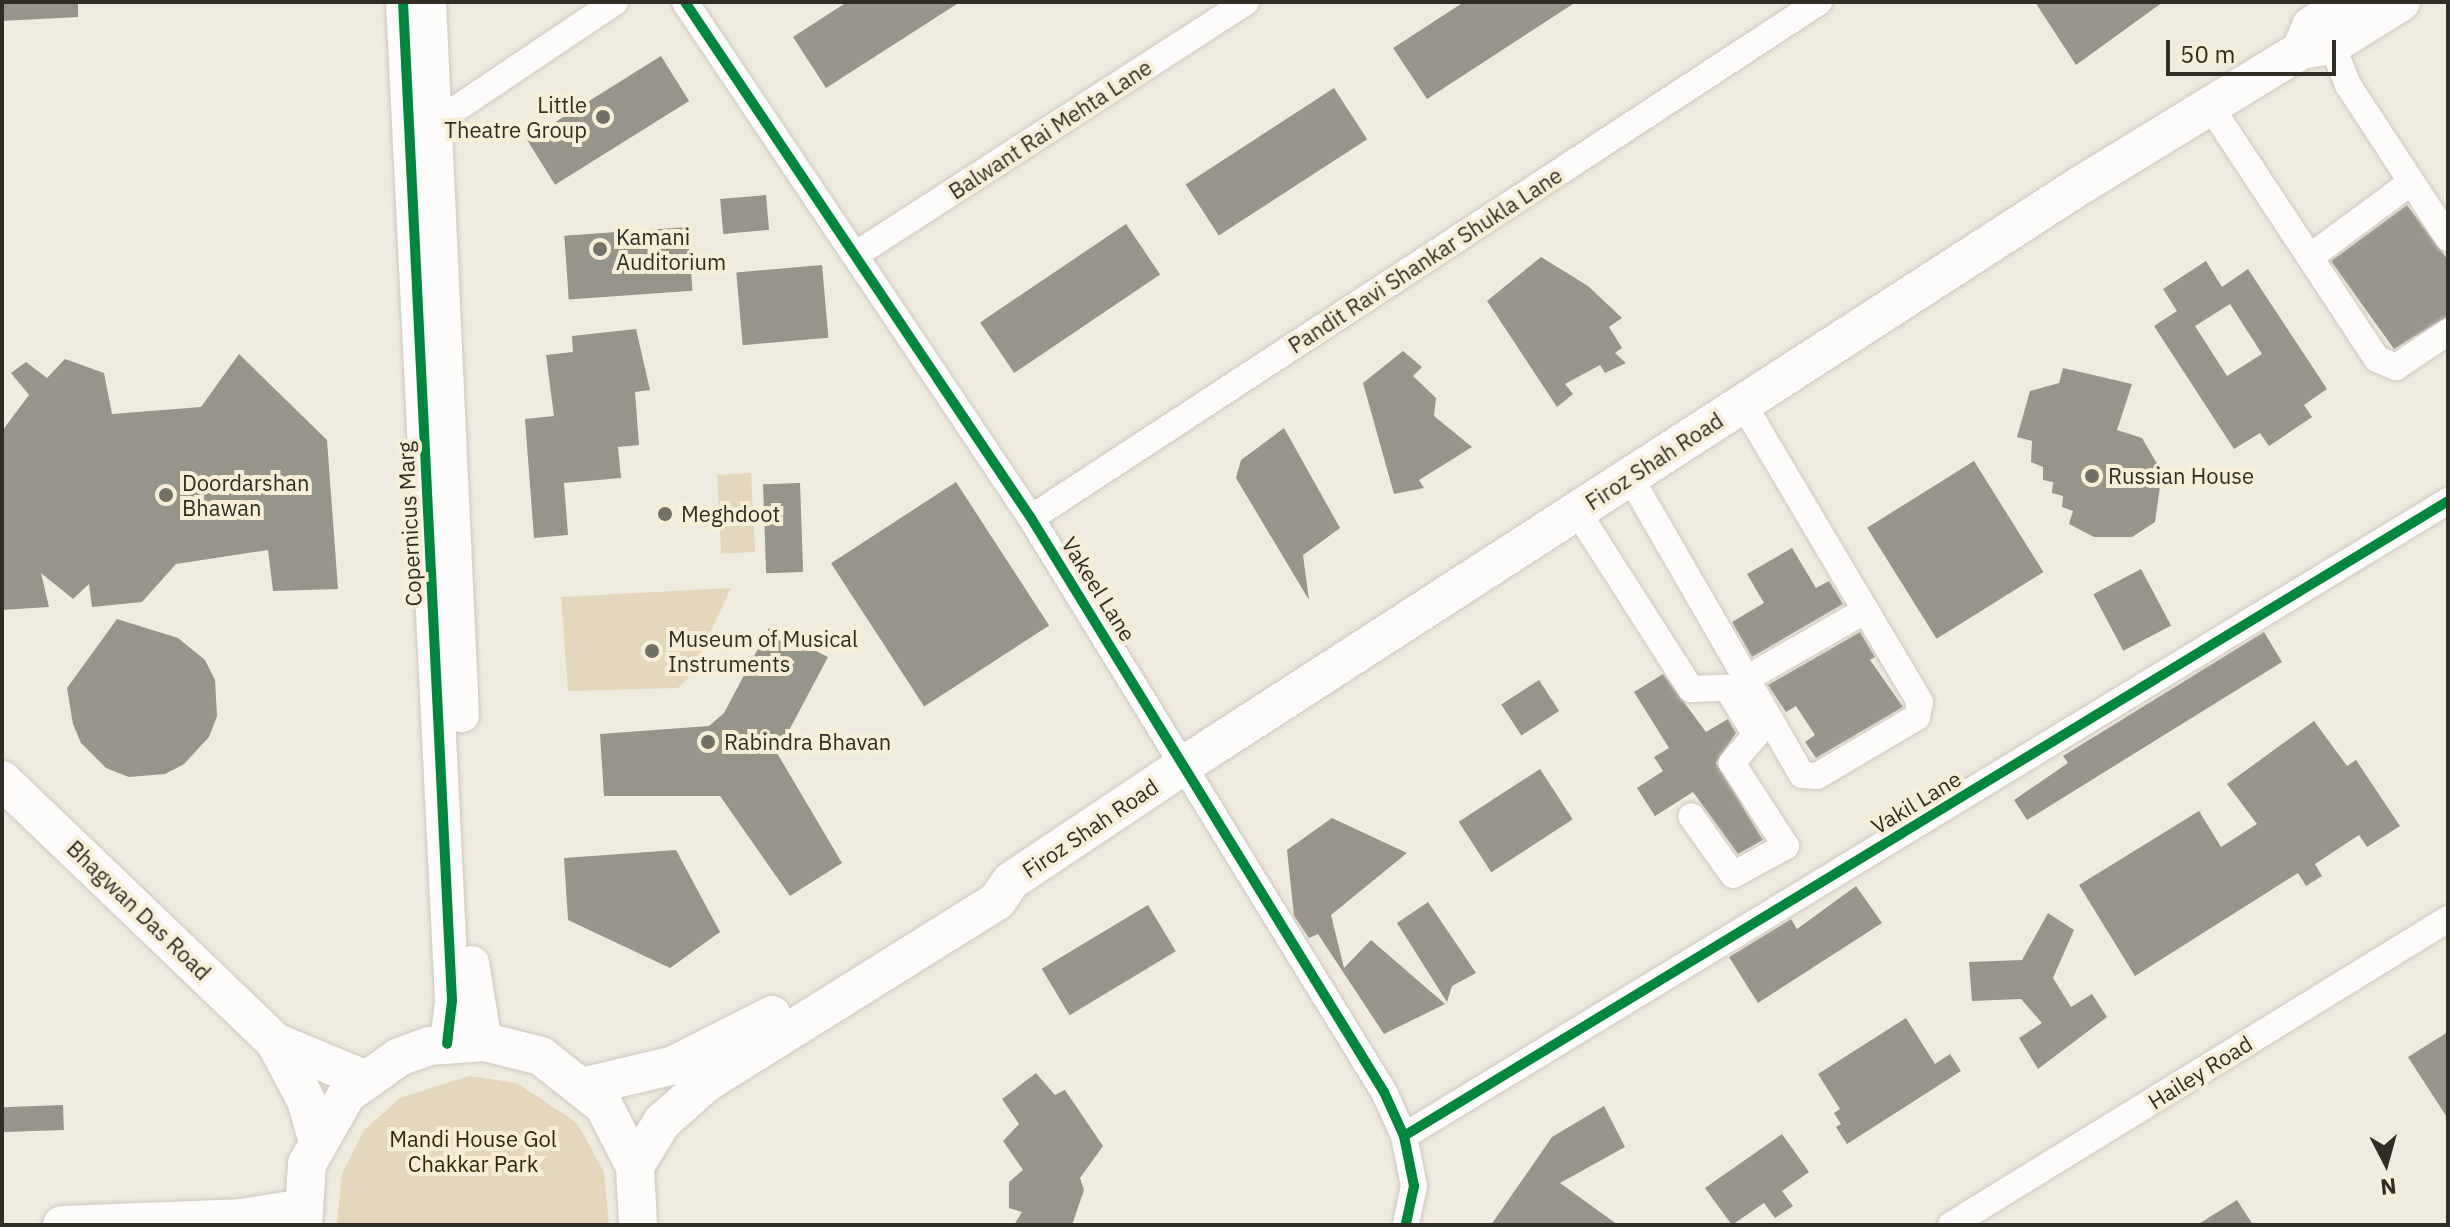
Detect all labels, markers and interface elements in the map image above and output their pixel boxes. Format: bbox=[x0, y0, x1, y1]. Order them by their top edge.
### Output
scale bar bbox=[2170, 24, 2340, 74]
text: 50 m bbox=[2180, 38, 2235, 70]
street label: Balwant Rai Mehta Lane bbox=[944, 54, 1156, 204]
place label: Little Theatre Group bbox=[444, 91, 587, 142]
marker: Little Theatre Group bbox=[594, 108, 612, 126]
street label: Pandit Ravi Shankar Shukla Lane bbox=[1283, 161, 1567, 359]
place label: Kamani Auditorium bbox=[616, 223, 726, 274]
marker: Kamani Auditorium bbox=[591, 240, 609, 258]
street label: Firoz Shah Road bbox=[1580, 407, 1728, 515]
street label: Copernicus Marg bbox=[391, 441, 427, 607]
place label: Russian House bbox=[2108, 463, 2254, 489]
marker: Russian House bbox=[2083, 467, 2101, 485]
place label: Doordarshan Bhawan bbox=[182, 469, 309, 520]
marker: Doordarshan Bhawan bbox=[157, 486, 175, 504]
place label: Meghdoot bbox=[681, 501, 780, 527]
marker: Meghdoot bbox=[656, 505, 674, 523]
street label: Vakeel Lane bbox=[1056, 532, 1142, 646]
place label: Museum of Musical Instruments bbox=[668, 625, 858, 676]
marker: Museum of Musical Instruments bbox=[643, 642, 661, 660]
place label: Rabindra Bhavan bbox=[724, 729, 891, 755]
marker: Rabindra Bhavan bbox=[699, 733, 717, 751]
street label: Vakil Lane bbox=[1866, 765, 1966, 839]
street label: Firoz Shah Road bbox=[1017, 773, 1163, 883]
street label: Bhagwan Das Road bbox=[62, 835, 216, 985]
street label: Hailey Road bbox=[2143, 1030, 2257, 1114]
north arrow bbox=[2346, 1123, 2426, 1203]
park label: Mandi House Gol Chakkar Park bbox=[389, 1125, 557, 1176]
text: N bbox=[2379, 1172, 2398, 1203]

